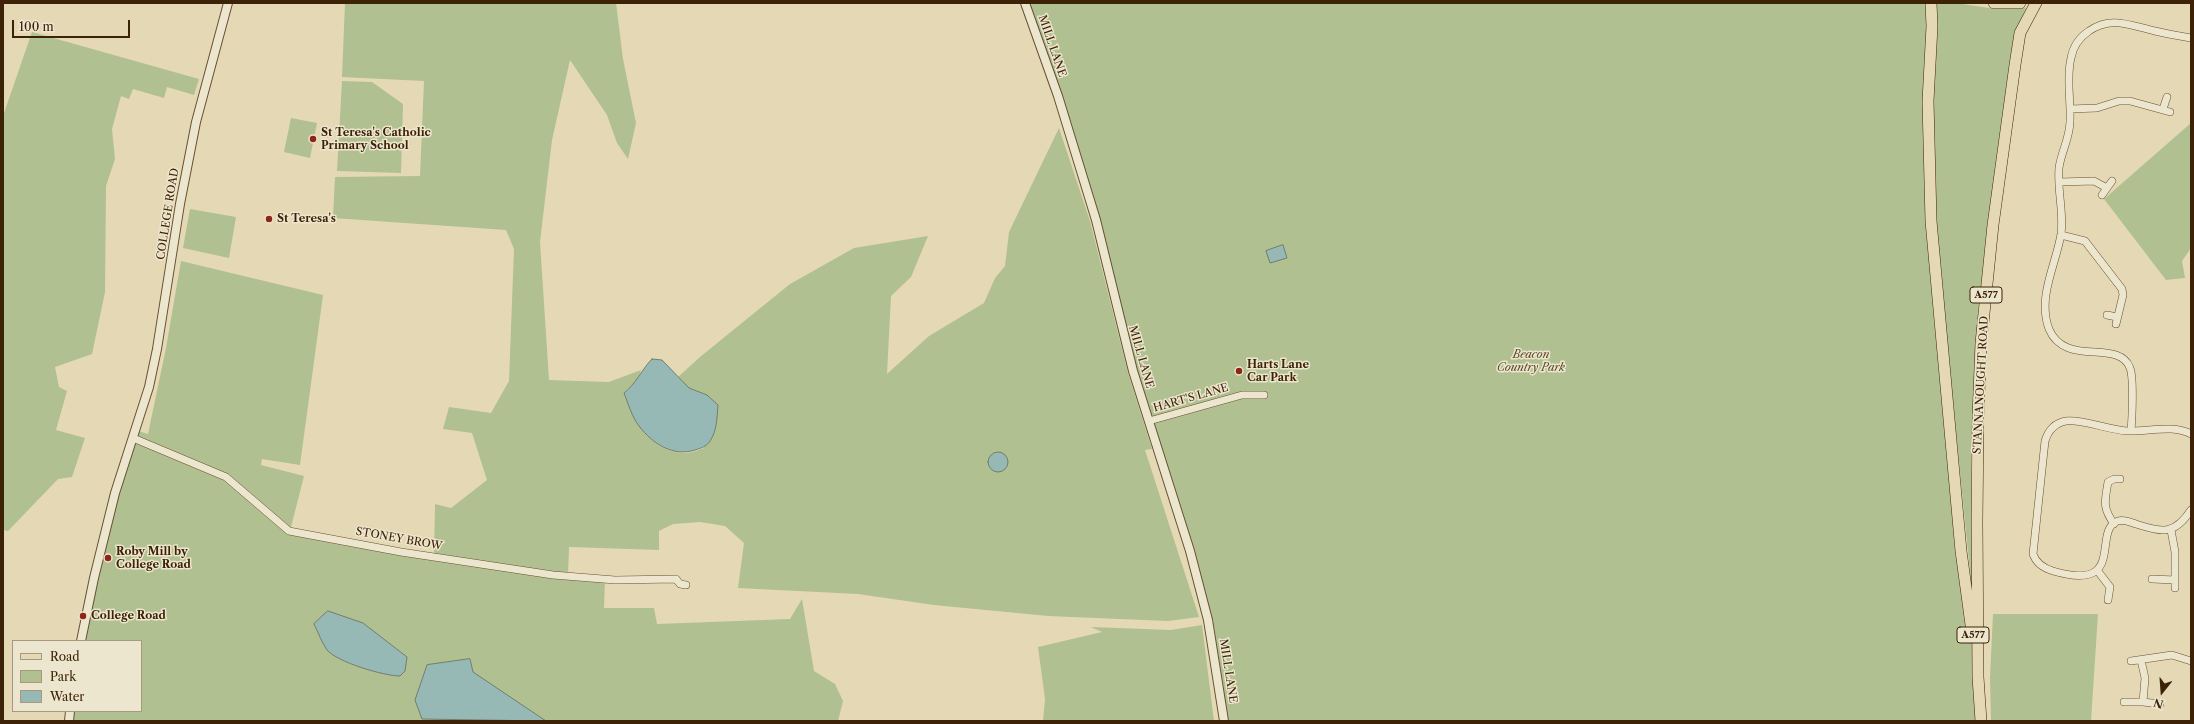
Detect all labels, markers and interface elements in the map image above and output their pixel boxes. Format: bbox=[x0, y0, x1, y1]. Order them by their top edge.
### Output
scale bar bbox=[14, 12, 132, 38]
street label: MILL LANE bbox=[1035, 13, 1069, 79]
text: 100 m bbox=[19, 19, 54, 34]
place label: St Teresa's Catholic Primary School bbox=[321, 126, 431, 152]
marker: St Teresa's Catholic Primary School bbox=[308, 134, 318, 144]
street label: COLLEGE ROAD bbox=[154, 167, 182, 261]
place label: St Teresa's bbox=[277, 212, 336, 226]
marker: St Teresa's bbox=[264, 214, 274, 224]
road number: A577 bbox=[1970, 287, 2002, 303]
street label: STANNANOUGHT ROAD bbox=[1971, 316, 1991, 454]
street label: MILL LANE bbox=[1126, 324, 1156, 390]
park label: Beacon Country Park bbox=[1497, 348, 1565, 374]
place label: Harts Lane Car Park bbox=[1247, 358, 1309, 384]
marker: Harts Lane Car Park bbox=[1234, 366, 1244, 376]
street label: HART'S LANE bbox=[1152, 381, 1230, 415]
street label: STONEY BROW bbox=[355, 525, 443, 553]
place label: Roby Mill by College Road bbox=[116, 545, 191, 571]
marker: Roby Mill by College Road bbox=[103, 553, 113, 563]
place label: College Road bbox=[91, 609, 166, 623]
marker: College Road bbox=[78, 611, 88, 621]
road number: A577 bbox=[1957, 627, 1989, 643]
street label: MILL LANE bbox=[1216, 638, 1240, 704]
legend bbox=[12, 640, 142, 712]
text: Road bbox=[50, 649, 80, 664]
text: Park bbox=[50, 669, 76, 684]
north arrow bbox=[2142, 672, 2182, 712]
text: Water bbox=[50, 689, 84, 704]
text: N bbox=[2152, 695, 2165, 712]

